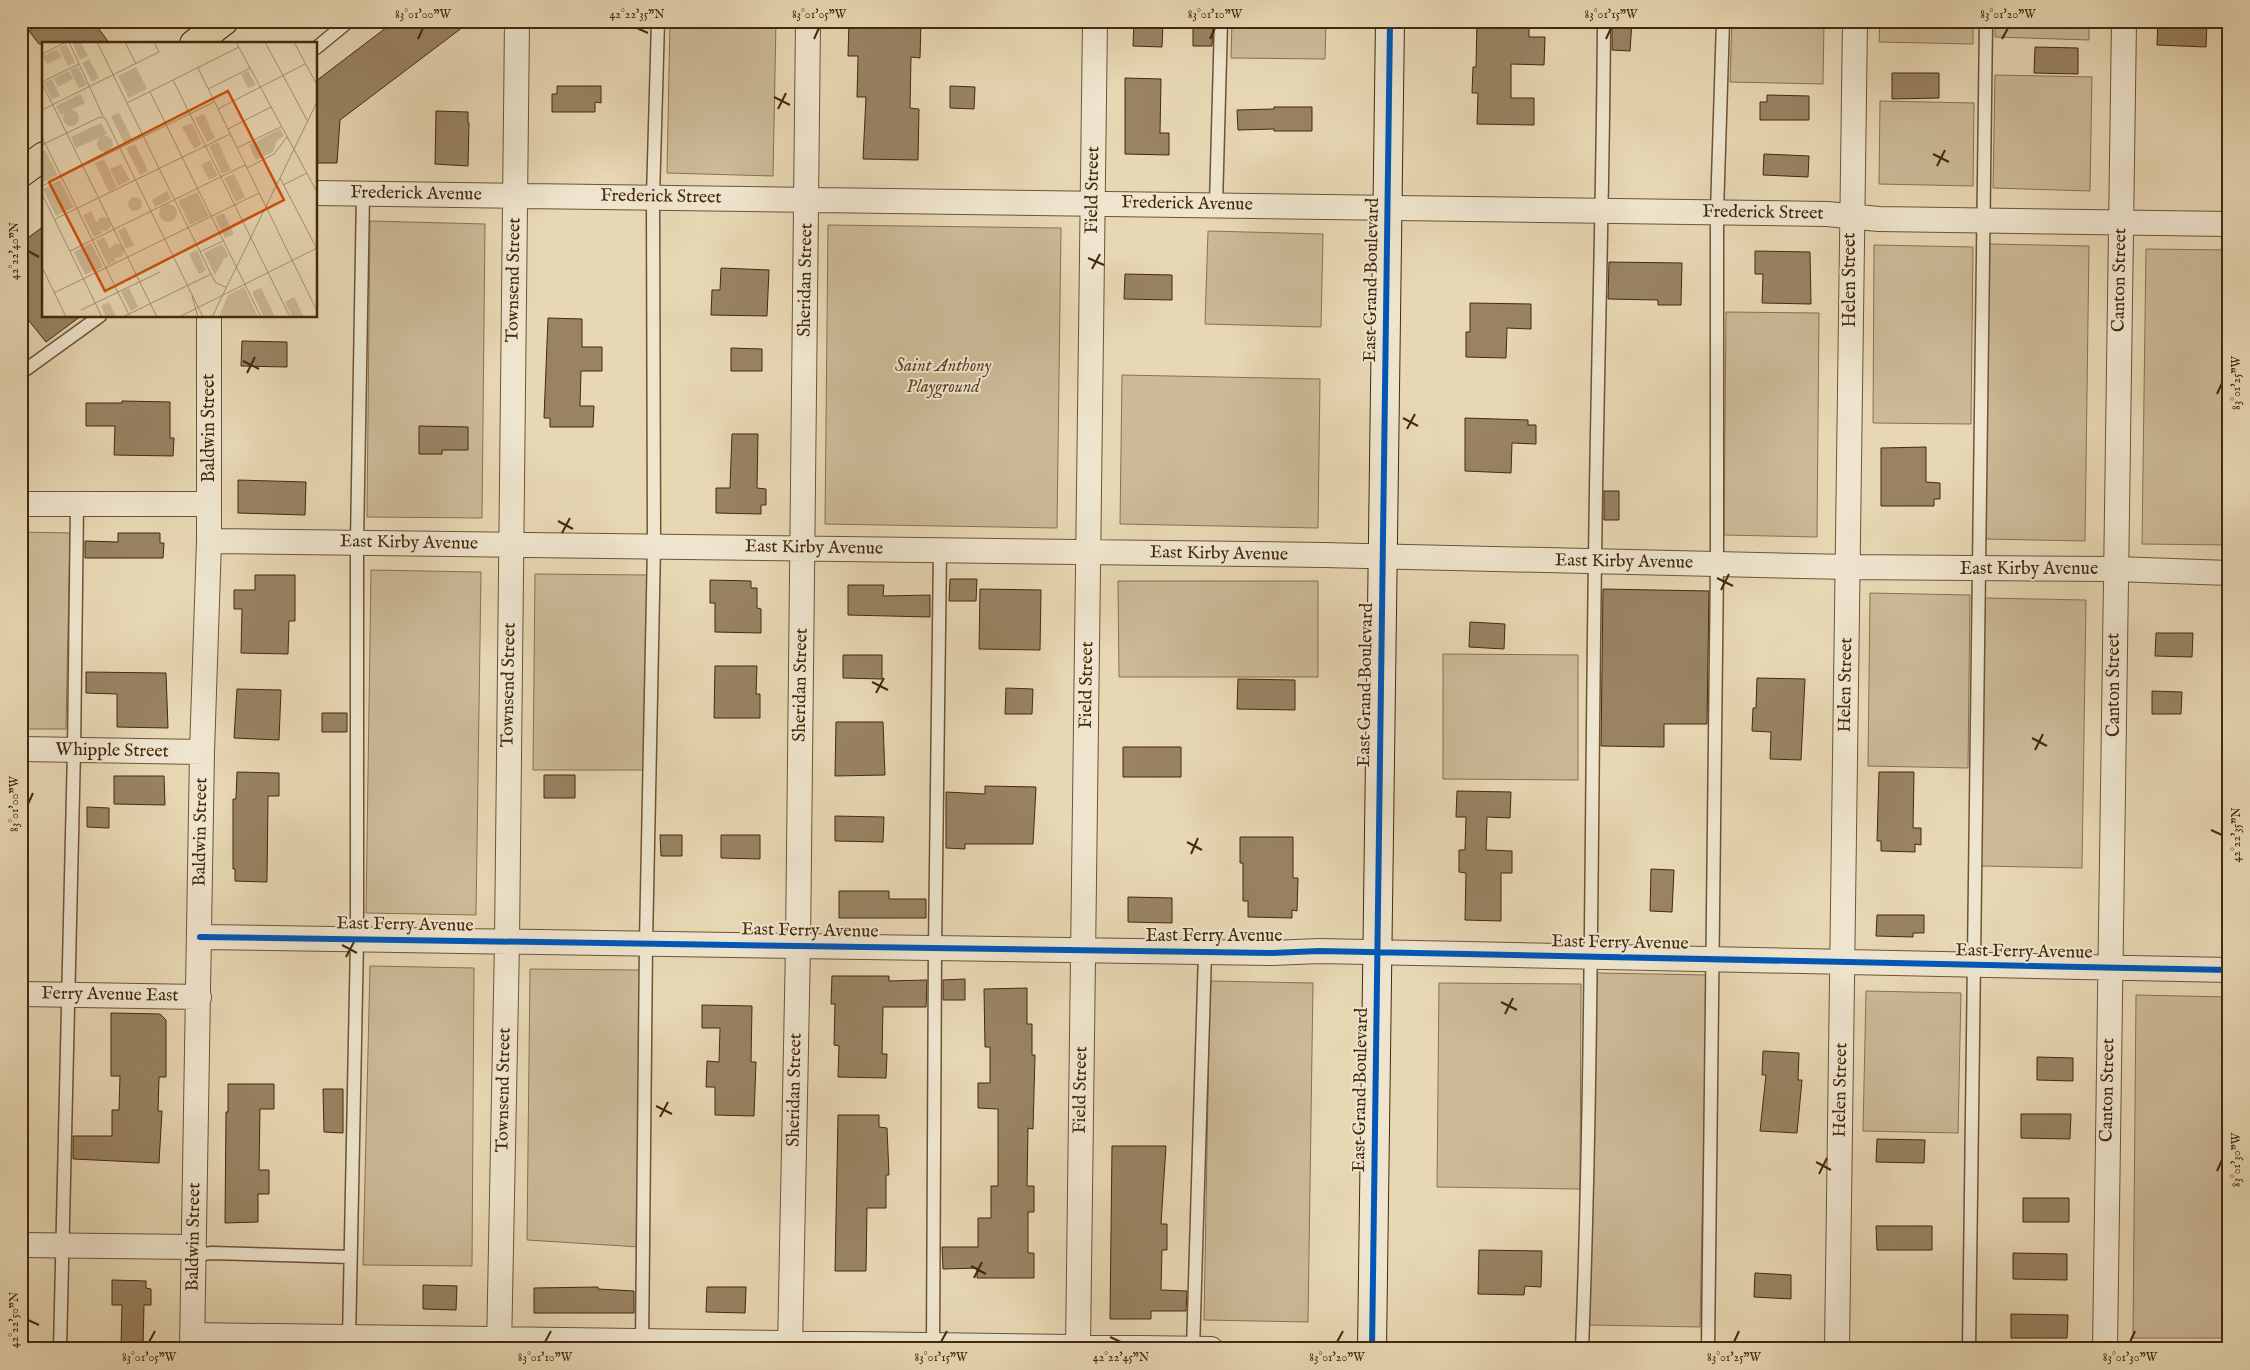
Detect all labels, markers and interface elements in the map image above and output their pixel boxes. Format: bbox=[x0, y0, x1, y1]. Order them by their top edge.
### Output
text: 83°01'00"W bbox=[395, 7, 451, 22]
text: 42°22'35"N bbox=[609, 7, 665, 22]
text: 83°01'05"W bbox=[792, 7, 847, 22]
text: 83°01'10"W bbox=[1188, 7, 1243, 22]
text: 83°01'15"W bbox=[1585, 7, 1638, 22]
text: 83°01'20"W bbox=[1980, 7, 2036, 22]
inset map bbox=[42, 42, 318, 318]
street label: Field Street bbox=[1081, 146, 1105, 234]
street label: Frederick Avenue bbox=[350, 181, 482, 207]
street label: Frederick Street bbox=[600, 184, 722, 210]
street label: Frederick Avenue bbox=[1121, 191, 1253, 217]
street label: East Grand Boulevard bbox=[1359, 197, 1385, 362]
street label: Frederick Street bbox=[1702, 200, 1824, 226]
street label: Townsend Street bbox=[501, 217, 527, 343]
text: 42°22'40"N bbox=[7, 221, 22, 280]
street label: Sheridan Street bbox=[794, 223, 818, 337]
street label: Canton Street bbox=[2108, 228, 2132, 332]
street label: Helen Street bbox=[1839, 233, 1862, 327]
park label: Saint Anthony Playground bbox=[895, 355, 992, 399]
text: 83°01'25"W bbox=[2229, 355, 2244, 410]
street label: Baldwin Street bbox=[198, 374, 221, 482]
street label: East Kirby Avenue bbox=[340, 530, 478, 556]
street label: East Kirby Avenue bbox=[745, 535, 883, 561]
street label: East Kirby Avenue bbox=[1150, 541, 1288, 567]
street label: East Kirby Avenue bbox=[1555, 549, 1693, 575]
street label: East Kirby Avenue bbox=[1960, 558, 2098, 581]
street label: East Grand Boulevard bbox=[1353, 602, 1379, 767]
street label: Townsend Street bbox=[496, 622, 522, 748]
street label: Sheridan Street bbox=[789, 628, 813, 742]
street label: Canton Street bbox=[2103, 633, 2126, 737]
street label: Helen Street bbox=[1834, 637, 1858, 733]
street label: Field Street bbox=[1075, 641, 1099, 729]
street label: Whipple Street bbox=[55, 739, 169, 763]
text: 83°01'00"W bbox=[7, 776, 22, 832]
street label: Baldwin Street bbox=[189, 777, 213, 887]
text: 42°22'35"N bbox=[2229, 807, 2244, 863]
street label: East Ferry Avenue bbox=[336, 912, 474, 938]
street label: East Ferry Avenue bbox=[741, 918, 879, 944]
street label: East Ferry Avenue bbox=[1145, 925, 1283, 948]
street label: East Ferry Avenue bbox=[1551, 930, 1689, 956]
street label: East Ferry Avenue bbox=[1955, 939, 2093, 965]
street label: Ferry Avenue East bbox=[41, 982, 179, 1008]
street label: East Grand Boulevard bbox=[1348, 1007, 1374, 1172]
street label: Townsend Street bbox=[491, 1027, 517, 1153]
street label: Sheridan Street bbox=[783, 1033, 807, 1147]
street label: Canton Street bbox=[2096, 1038, 2120, 1142]
street label: Helen Street bbox=[1829, 1042, 1853, 1138]
street label: Field Street bbox=[1069, 1046, 1093, 1134]
text: 83°01'30"W bbox=[2229, 1132, 2244, 1187]
street label: Baldwin Street bbox=[182, 1182, 206, 1292]
text: 42°22'50"N bbox=[7, 1291, 22, 1348]
text: 83°01'05"W bbox=[122, 1350, 177, 1365]
text: 83°01'10"W bbox=[518, 1350, 573, 1365]
text: 83°01'15"W bbox=[915, 1350, 968, 1365]
text: 42°22'45"N bbox=[1093, 1350, 1150, 1365]
text: 83°01'20"W bbox=[1309, 1350, 1365, 1365]
text: 83°01'25"W bbox=[1707, 1350, 1762, 1365]
text: 83°01'30"W bbox=[2103, 1350, 2158, 1365]

